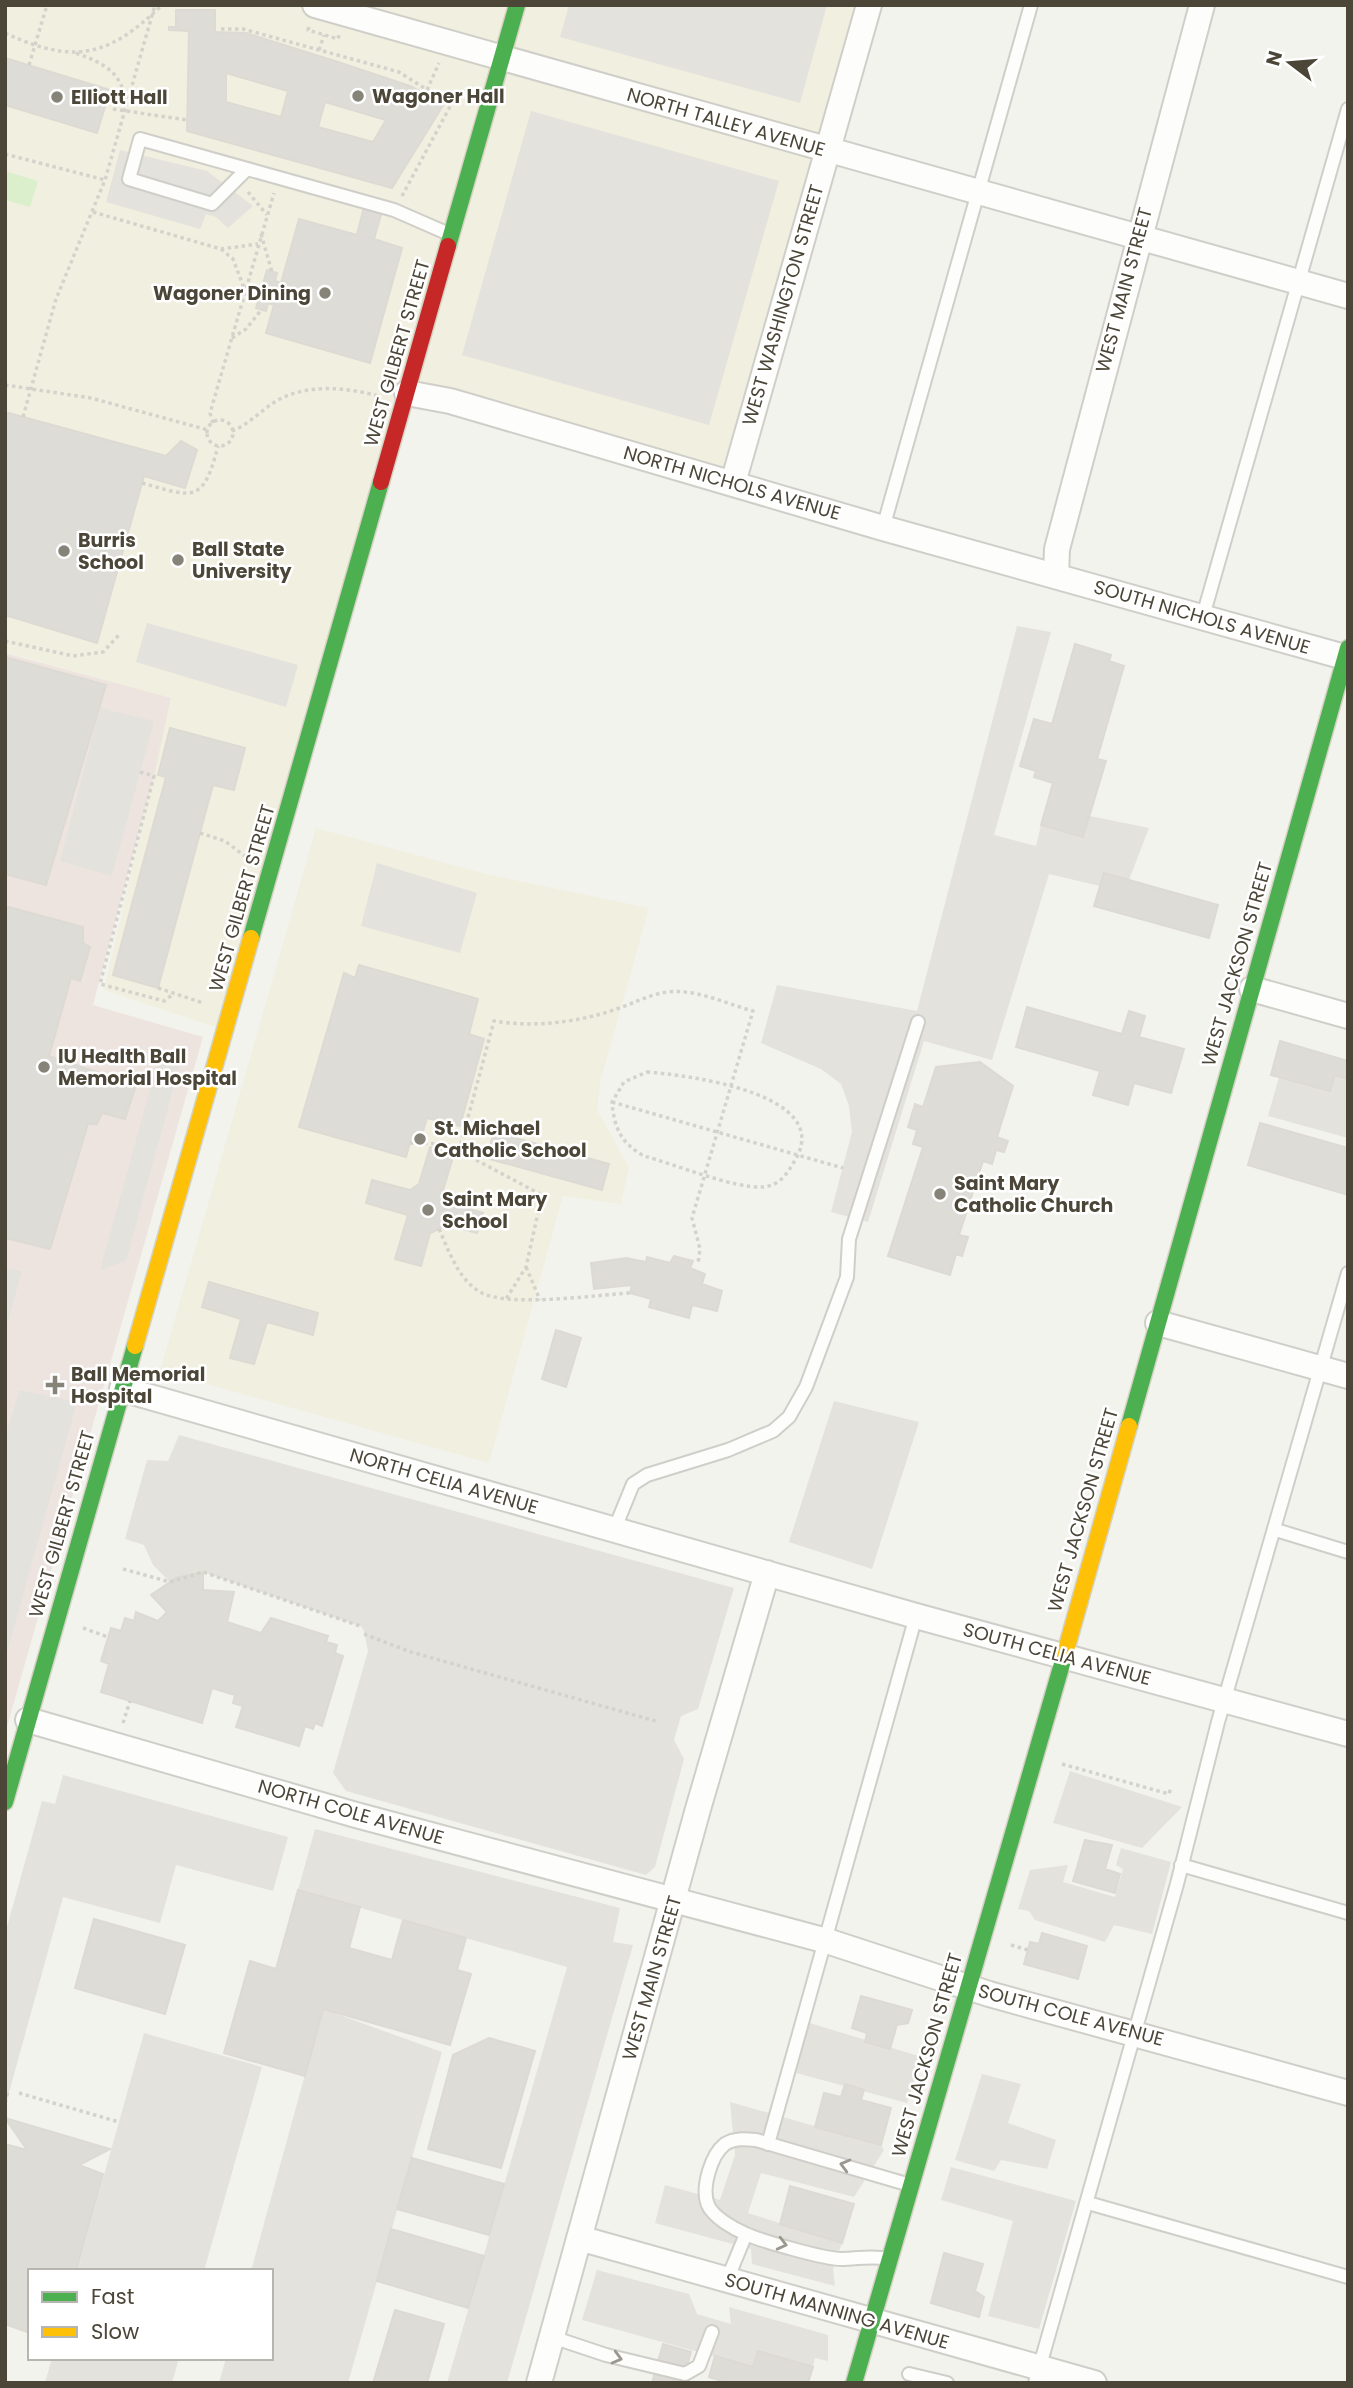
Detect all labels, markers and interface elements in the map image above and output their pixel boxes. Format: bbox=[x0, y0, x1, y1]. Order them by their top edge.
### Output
north arrow bbox=[1255, 28, 1325, 98]
text: N bbox=[1259, 48, 1289, 69]
street label: NORTH TALLEY AVENUE bbox=[624, 81, 828, 163]
place label: Wagoner Hall bbox=[372, 83, 505, 110]
place label: Elliott Hall bbox=[71, 84, 168, 111]
marker: Wagoner Hall bbox=[350, 88, 366, 104]
marker: Elliott Hall bbox=[49, 89, 65, 105]
street label: WEST WASHINGTON STREET bbox=[736, 181, 830, 429]
street label: WEST MAIN STREET bbox=[1089, 204, 1159, 376]
street label: WEST GILBERT STREET bbox=[357, 256, 437, 450]
place label: Wagoner Dining bbox=[153, 280, 311, 307]
marker: Wagoner Dining bbox=[317, 285, 333, 301]
street label: NORTH NICHOLS AVENUE bbox=[620, 439, 844, 527]
place label: Burris School bbox=[78, 527, 144, 576]
place label: Ball State University bbox=[192, 536, 292, 585]
marker: Burris School bbox=[56, 543, 72, 559]
marker: Ball State University bbox=[170, 552, 186, 568]
street label: SOUTH NICHOLS AVENUE bbox=[1091, 573, 1313, 661]
street label: WEST GILBERT STREET bbox=[202, 801, 282, 995]
street label: WEST JACKSON STREET bbox=[1195, 859, 1279, 1069]
place label: IU Health Ball Memorial Hospital bbox=[58, 1043, 237, 1092]
marker: IU Health Ball Memorial Hospital bbox=[36, 1059, 52, 1075]
place label: St. Michael Catholic School bbox=[434, 1115, 587, 1164]
marker: St. Michael Catholic School bbox=[412, 1131, 428, 1147]
place label: Saint Mary Catholic Church bbox=[954, 1170, 1113, 1219]
place label: Saint Mary School bbox=[442, 1186, 548, 1235]
marker: Saint Mary Catholic Church bbox=[932, 1186, 948, 1202]
marker: Saint Mary School bbox=[420, 1202, 436, 1218]
place label: Ball Memorial Hospital bbox=[71, 1361, 205, 1410]
marker: Ball Memorial Hospital bbox=[45, 1375, 65, 1395]
street label: WEST JACKSON STREET bbox=[1041, 1405, 1125, 1615]
street label: WEST GILBERT STREET bbox=[22, 1427, 102, 1621]
street label: NORTH CELIA AVENUE bbox=[347, 1441, 541, 1521]
street label: SOUTH CELIA AVENUE bbox=[960, 1616, 1154, 1692]
street label: NORTH COLE AVENUE bbox=[255, 1773, 447, 1851]
street label: WEST MAIN STREET bbox=[616, 1893, 688, 2063]
street label: WEST JACKSON STREET bbox=[885, 1950, 969, 2160]
street label: SOUTH COLE AVENUE bbox=[975, 1977, 1167, 2053]
one-way arrow bbox=[840, 2159, 852, 2173]
one-way arrow bbox=[775, 2236, 787, 2250]
street label: SOUTH MANNING AVENUE bbox=[722, 2266, 952, 2356]
legend bbox=[28, 2269, 273, 2360]
text: Fast bbox=[91, 2282, 134, 2311]
text: Slow bbox=[91, 2317, 139, 2346]
one-way arrow bbox=[611, 2350, 623, 2364]

